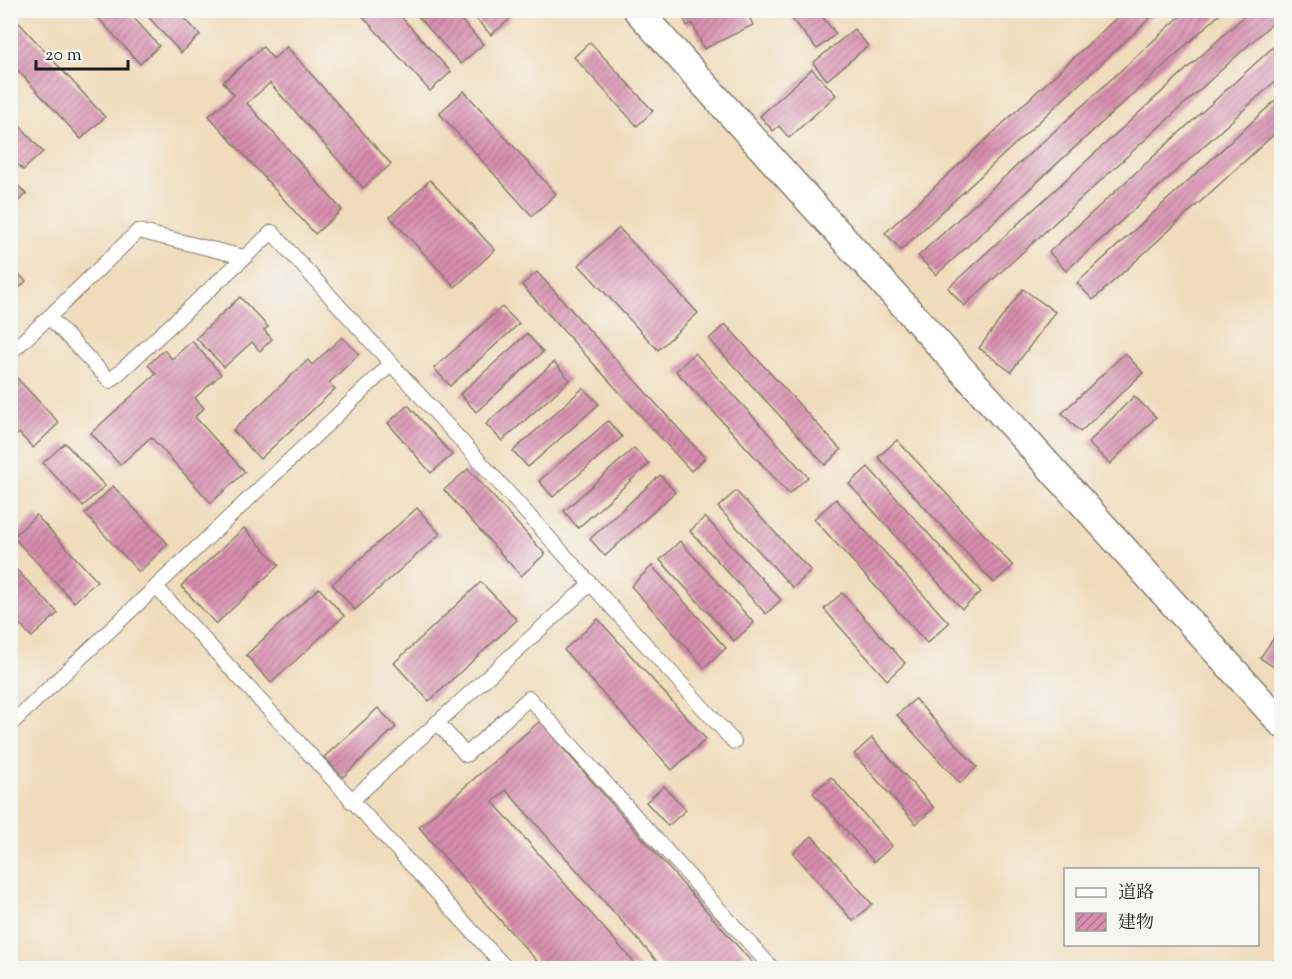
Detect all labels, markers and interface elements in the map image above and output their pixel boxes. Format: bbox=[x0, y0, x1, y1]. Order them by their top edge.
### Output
scale bar bbox=[36, 33, 128, 71]
text: 20 m bbox=[45, 43, 82, 69]
legend bbox=[1064, 868, 1259, 946]
text: 道路 bbox=[1118, 881, 1154, 907]
text: 建物 bbox=[1118, 911, 1154, 937]

